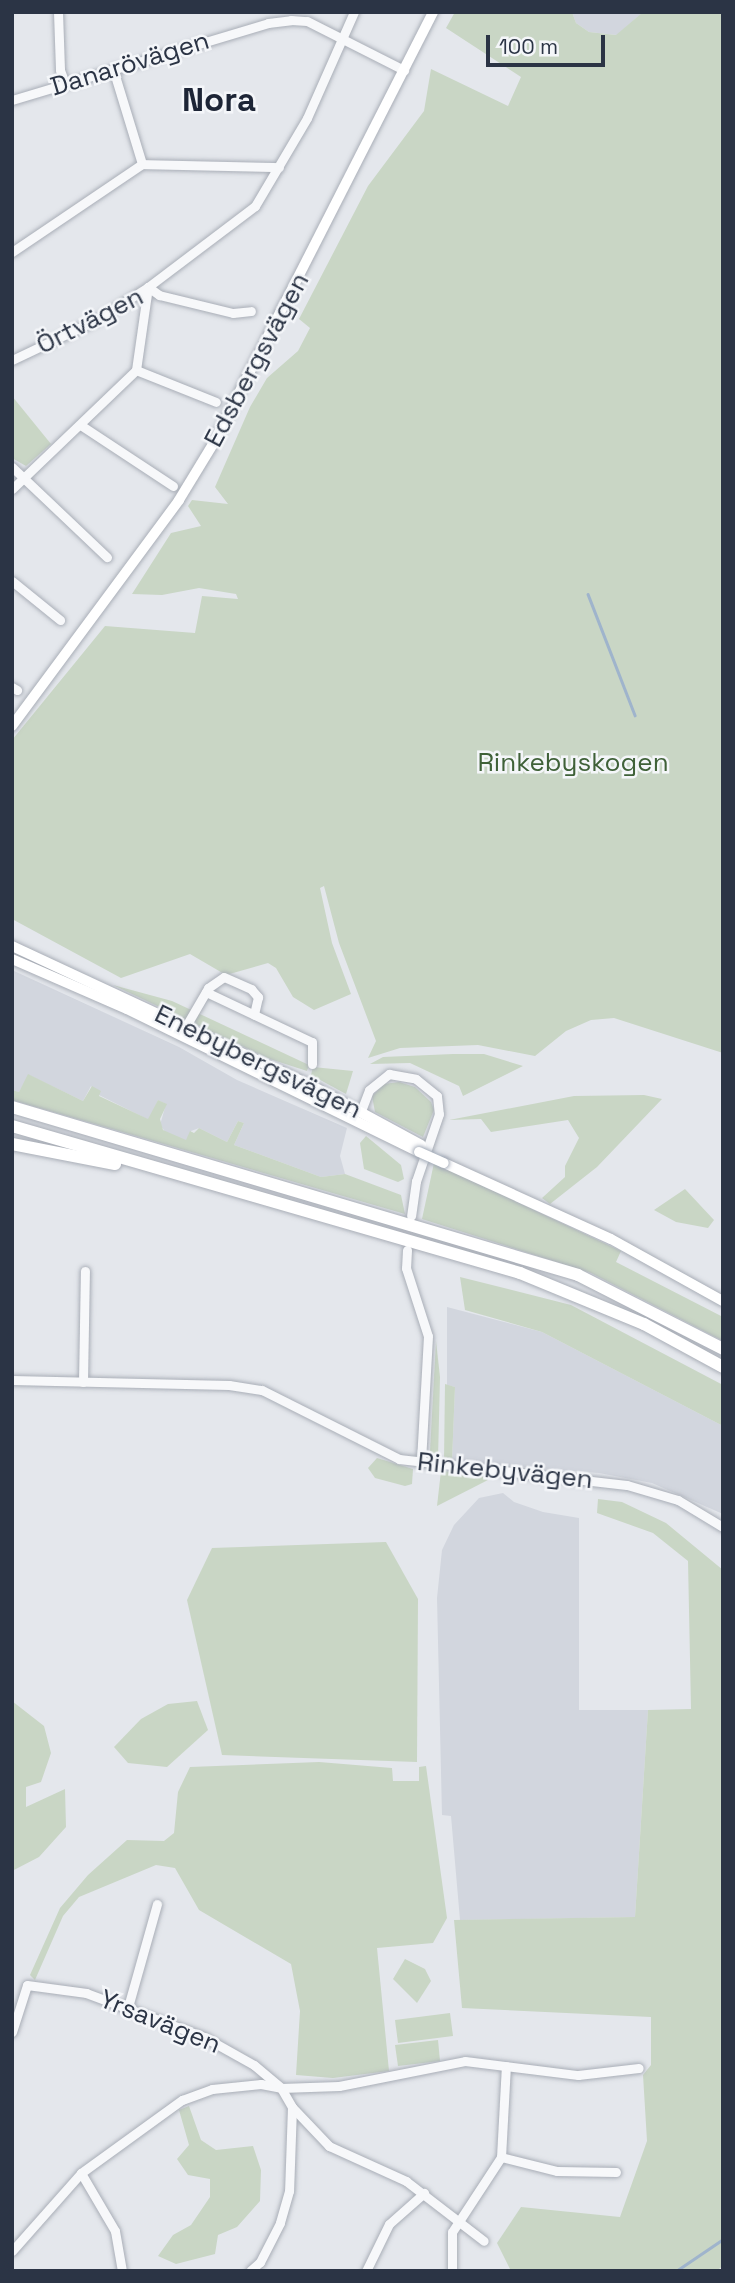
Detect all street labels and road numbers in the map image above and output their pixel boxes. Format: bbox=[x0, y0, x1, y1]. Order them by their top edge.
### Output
street label: Danarövägen bbox=[47, 25, 213, 103]
street label: Edsbergsvägen bbox=[198, 268, 316, 452]
street label: Örtvägen bbox=[32, 281, 148, 361]
street label: Enebybergsvägen bbox=[149, 998, 367, 1126]
street label: Rinkebyvägen bbox=[416, 1446, 594, 1496]
street label: Yrsavägen bbox=[95, 1984, 225, 2060]

